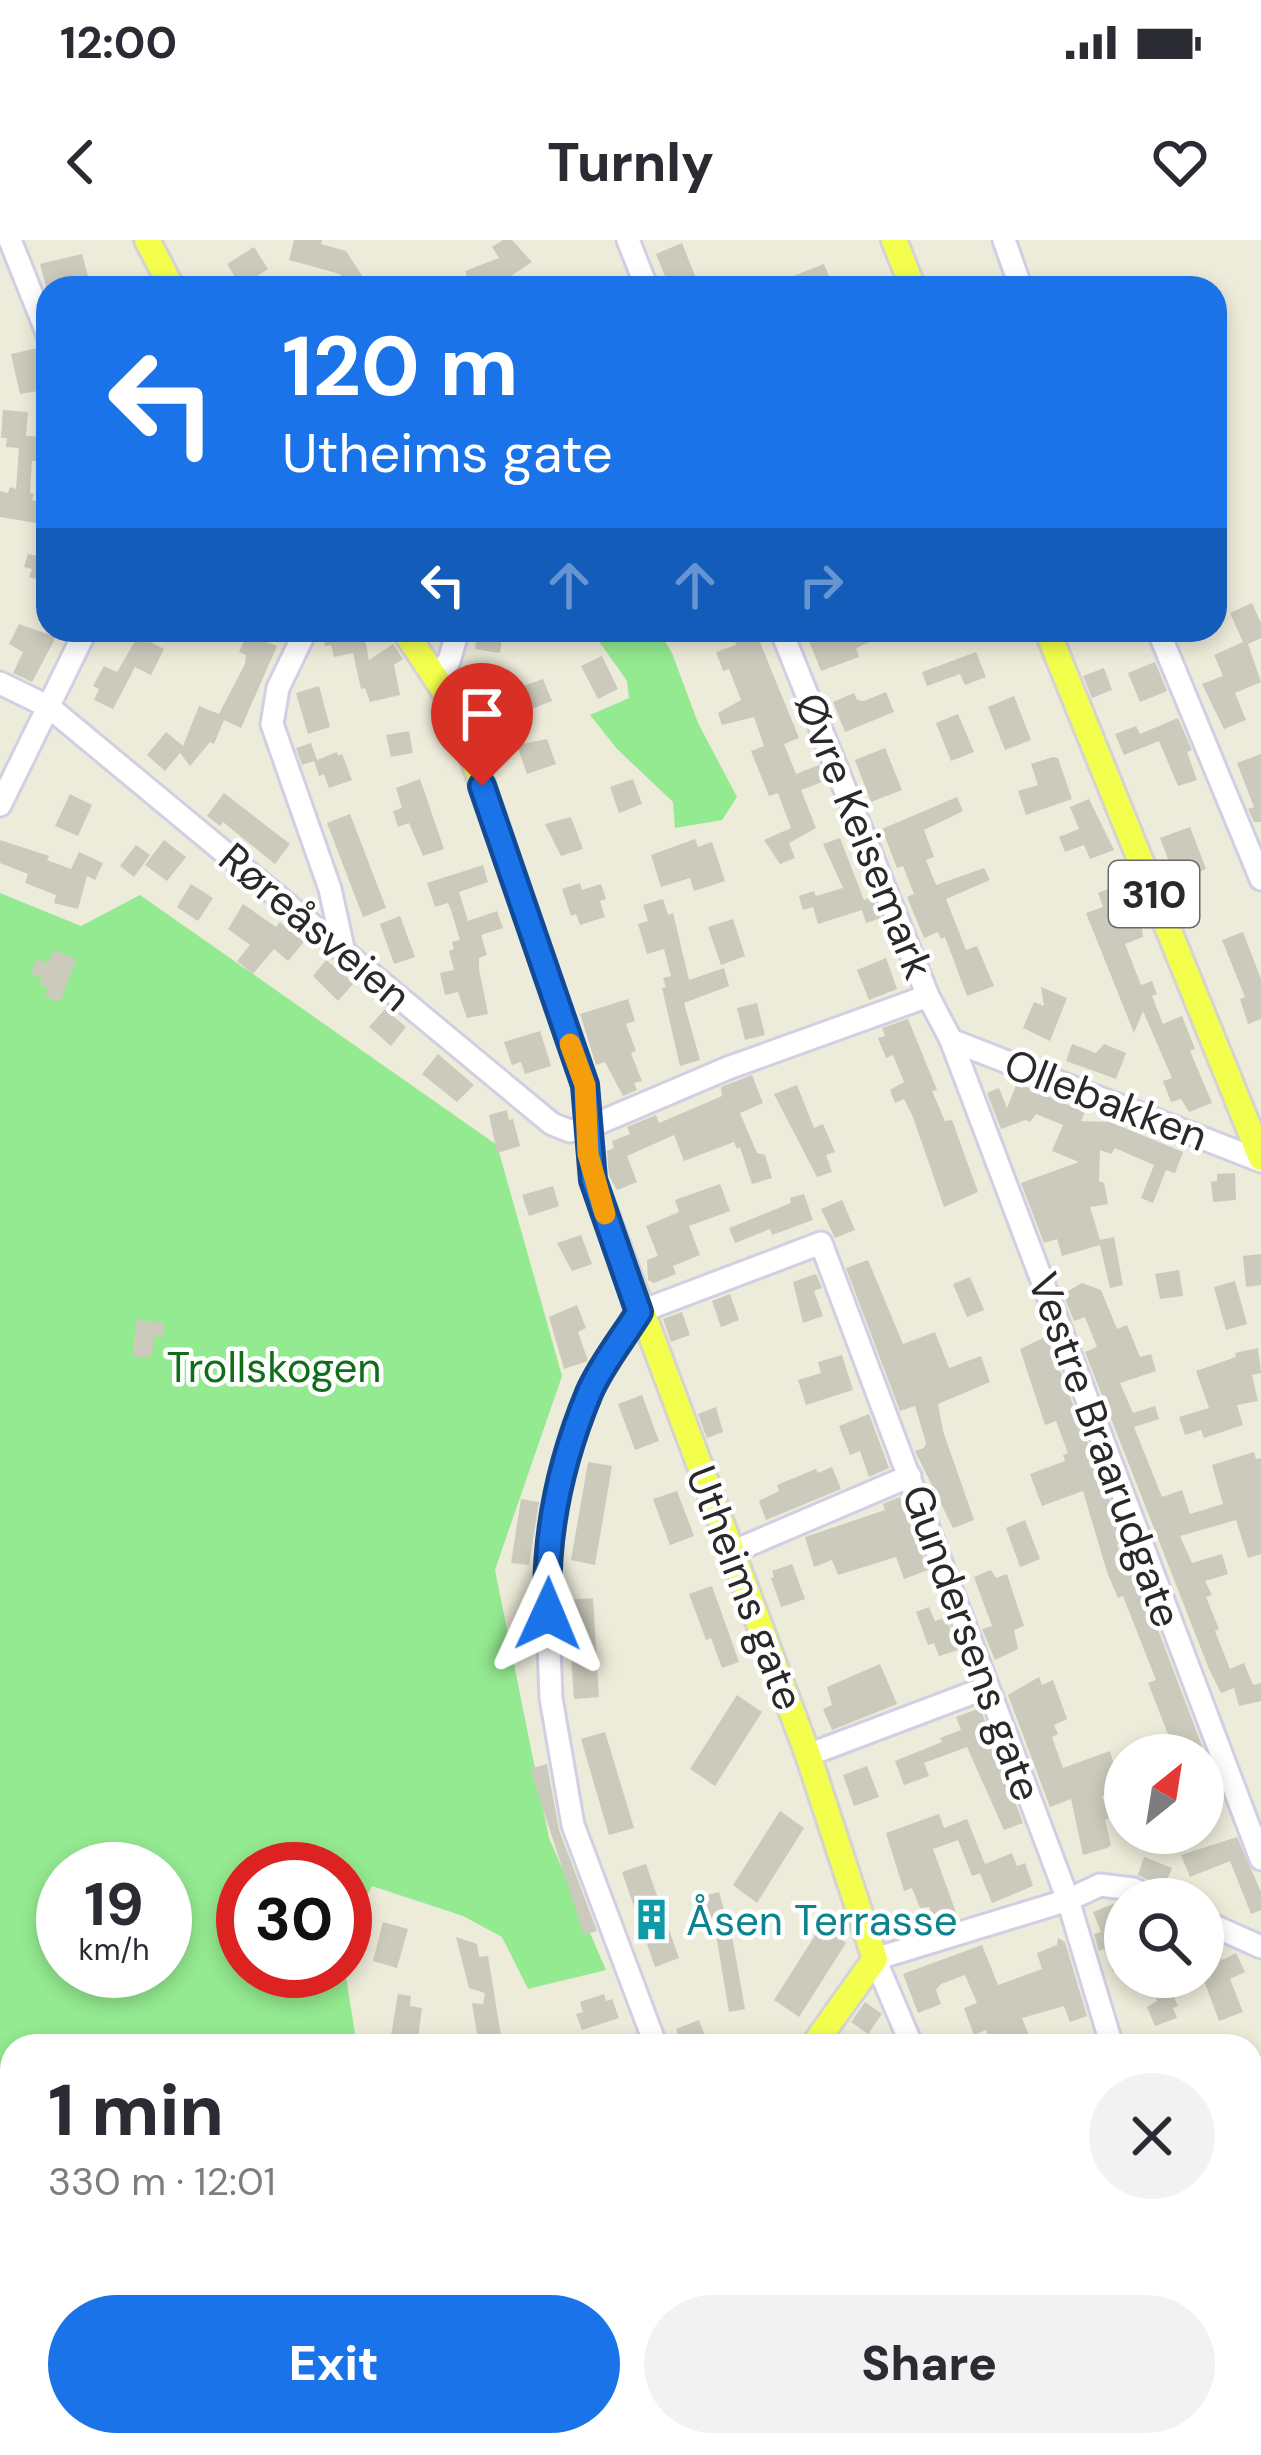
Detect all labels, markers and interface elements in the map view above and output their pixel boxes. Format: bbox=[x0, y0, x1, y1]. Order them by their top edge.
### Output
text: 12:00 bbox=[60, 13, 177, 72]
text: Turnly bbox=[547, 127, 714, 198]
icon: back bbox=[48, 129, 114, 195]
icon: heart bbox=[1147, 129, 1213, 195]
text: 120 m bbox=[282, 312, 519, 421]
icon: left bbox=[84, 324, 240, 480]
text: Utheims gate bbox=[282, 418, 613, 489]
icon: left bbox=[410, 552, 476, 618]
icon: ahead bbox=[536, 552, 602, 618]
icon: ahead bbox=[662, 552, 728, 618]
icon: right bbox=[788, 552, 854, 618]
pin bbox=[431, 663, 533, 786]
icon: arrive bbox=[449, 681, 515, 747]
street label: Øvre Keisemark bbox=[782, 685, 946, 987]
street label: Røreåsveien bbox=[208, 831, 422, 1023]
road number: 310 bbox=[1109, 861, 1199, 927]
street label: Ollebakken bbox=[997, 1036, 1215, 1164]
street label: Vestre Braarudgate bbox=[1015, 1265, 1195, 1635]
park label: Trollskogen bbox=[167, 1340, 381, 1395]
street label: Utheims gate bbox=[673, 1458, 817, 1718]
street label: Gundersens gate bbox=[889, 1477, 1055, 1809]
position arrow bbox=[485, 1551, 611, 1677]
north arrow bbox=[1104, 1734, 1224, 1854]
map controls bbox=[1104, 1734, 1224, 1998]
speed limit sign: 30 bbox=[216, 1842, 372, 1998]
text: 19 bbox=[84, 1865, 144, 1944]
button: search bbox=[1104, 1878, 1224, 1998]
place label: Åsen Terrasse bbox=[686, 1893, 958, 1948]
building icon: Åsen Terrasse bbox=[629, 1897, 675, 1943]
text: km/h bbox=[79, 1930, 149, 1969]
text: 1 min bbox=[48, 2064, 224, 2157]
button: close bbox=[1089, 2073, 1215, 2199]
text: 330 m · 12:01 bbox=[48, 2156, 276, 2207]
button: Exit bbox=[48, 2295, 620, 2433]
button: Share bbox=[644, 2295, 1215, 2433]

